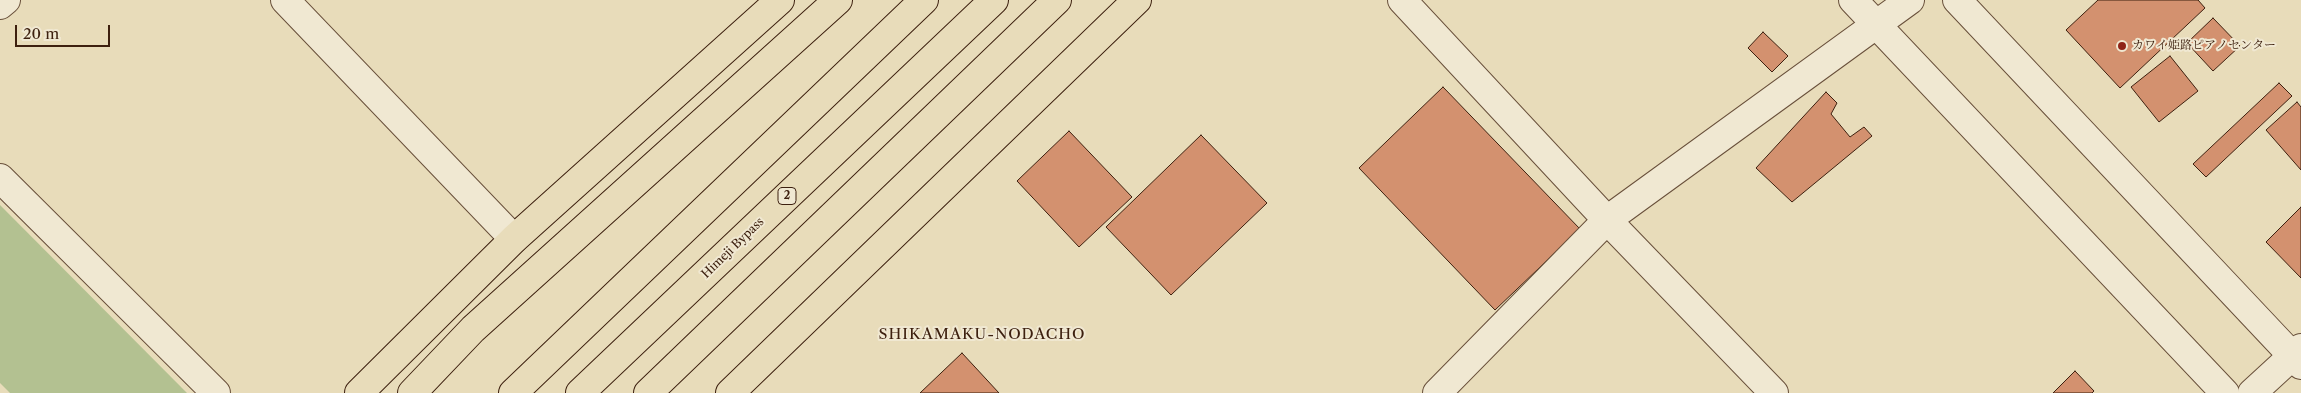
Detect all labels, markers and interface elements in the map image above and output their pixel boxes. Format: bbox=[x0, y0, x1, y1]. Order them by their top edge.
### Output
scale bar bbox=[18, 15, 112, 47]
text: 20 m bbox=[23, 24, 59, 43]
place label: カワイ姫路ピアノセンター bbox=[2132, 39, 2276, 53]
marker: カワイ姫路ピアノセンター bbox=[2116, 40, 2128, 52]
road number: 2 bbox=[778, 188, 796, 205]
street label: Himeji Bypass bbox=[699, 215, 767, 281]
district label: SHIKAMAKU-NODACHO bbox=[876, 326, 1088, 344]

